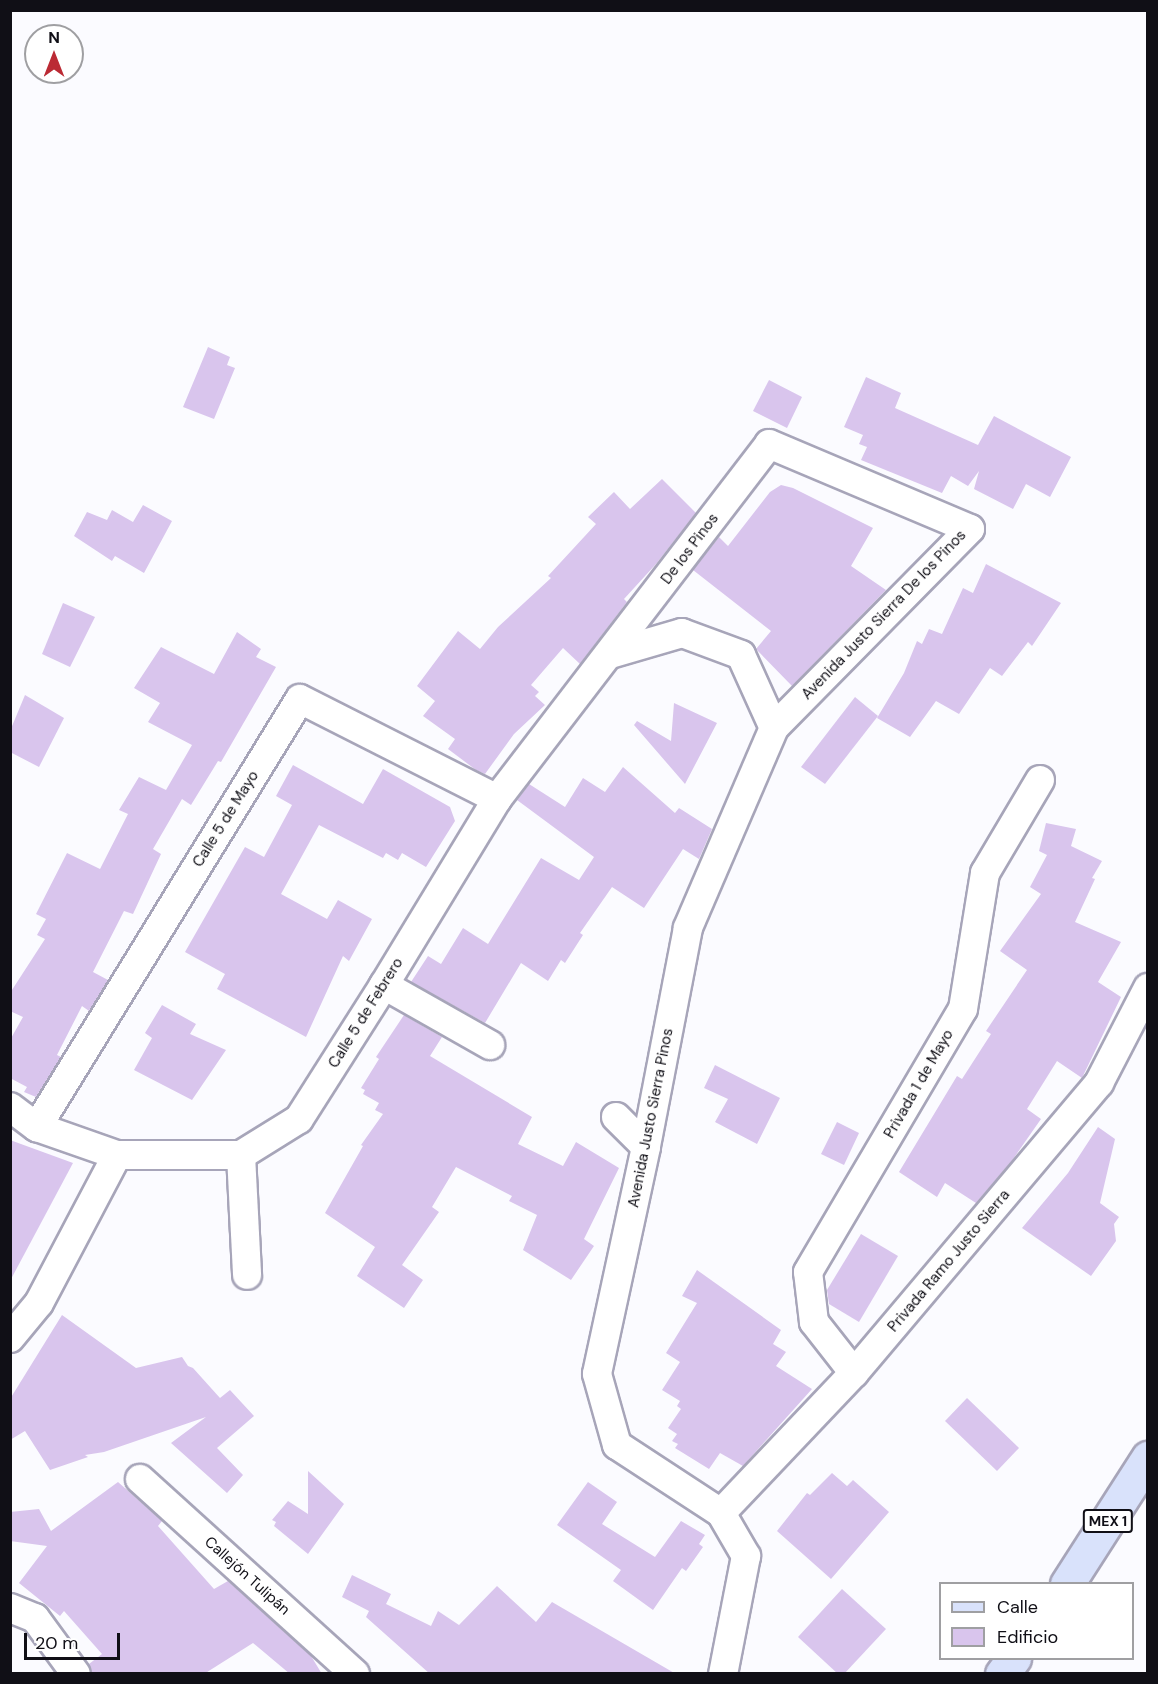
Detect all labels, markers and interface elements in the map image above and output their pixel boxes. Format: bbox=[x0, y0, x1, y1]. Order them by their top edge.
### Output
north arrow bbox=[24, 24, 84, 84]
text: N bbox=[48, 27, 60, 48]
street label: De los Pinos bbox=[658, 510, 722, 588]
street label: Avenida Justo Sierra De los Pinos bbox=[798, 526, 970, 704]
street label: Calle 5 de Mayo bbox=[189, 767, 263, 871]
street label: Calle 5 de Febrero bbox=[325, 954, 407, 1072]
street label: Privada 1 de Mayo bbox=[881, 1026, 957, 1142]
street label: Avenida Justo Sierra Pinos bbox=[625, 1027, 677, 1209]
street label: Privada Ramo Justo Sierra bbox=[884, 1186, 1014, 1336]
road number: MEX 1 bbox=[1082, 1510, 1134, 1532]
street label: Callejón Tulipán bbox=[201, 1533, 293, 1619]
legend bbox=[939, 1582, 1134, 1660]
text: Calle bbox=[997, 1595, 1038, 1619]
scale bar bbox=[27, 1621, 123, 1659]
text: Edificio bbox=[997, 1625, 1058, 1649]
text: 20 m bbox=[35, 1631, 78, 1655]

